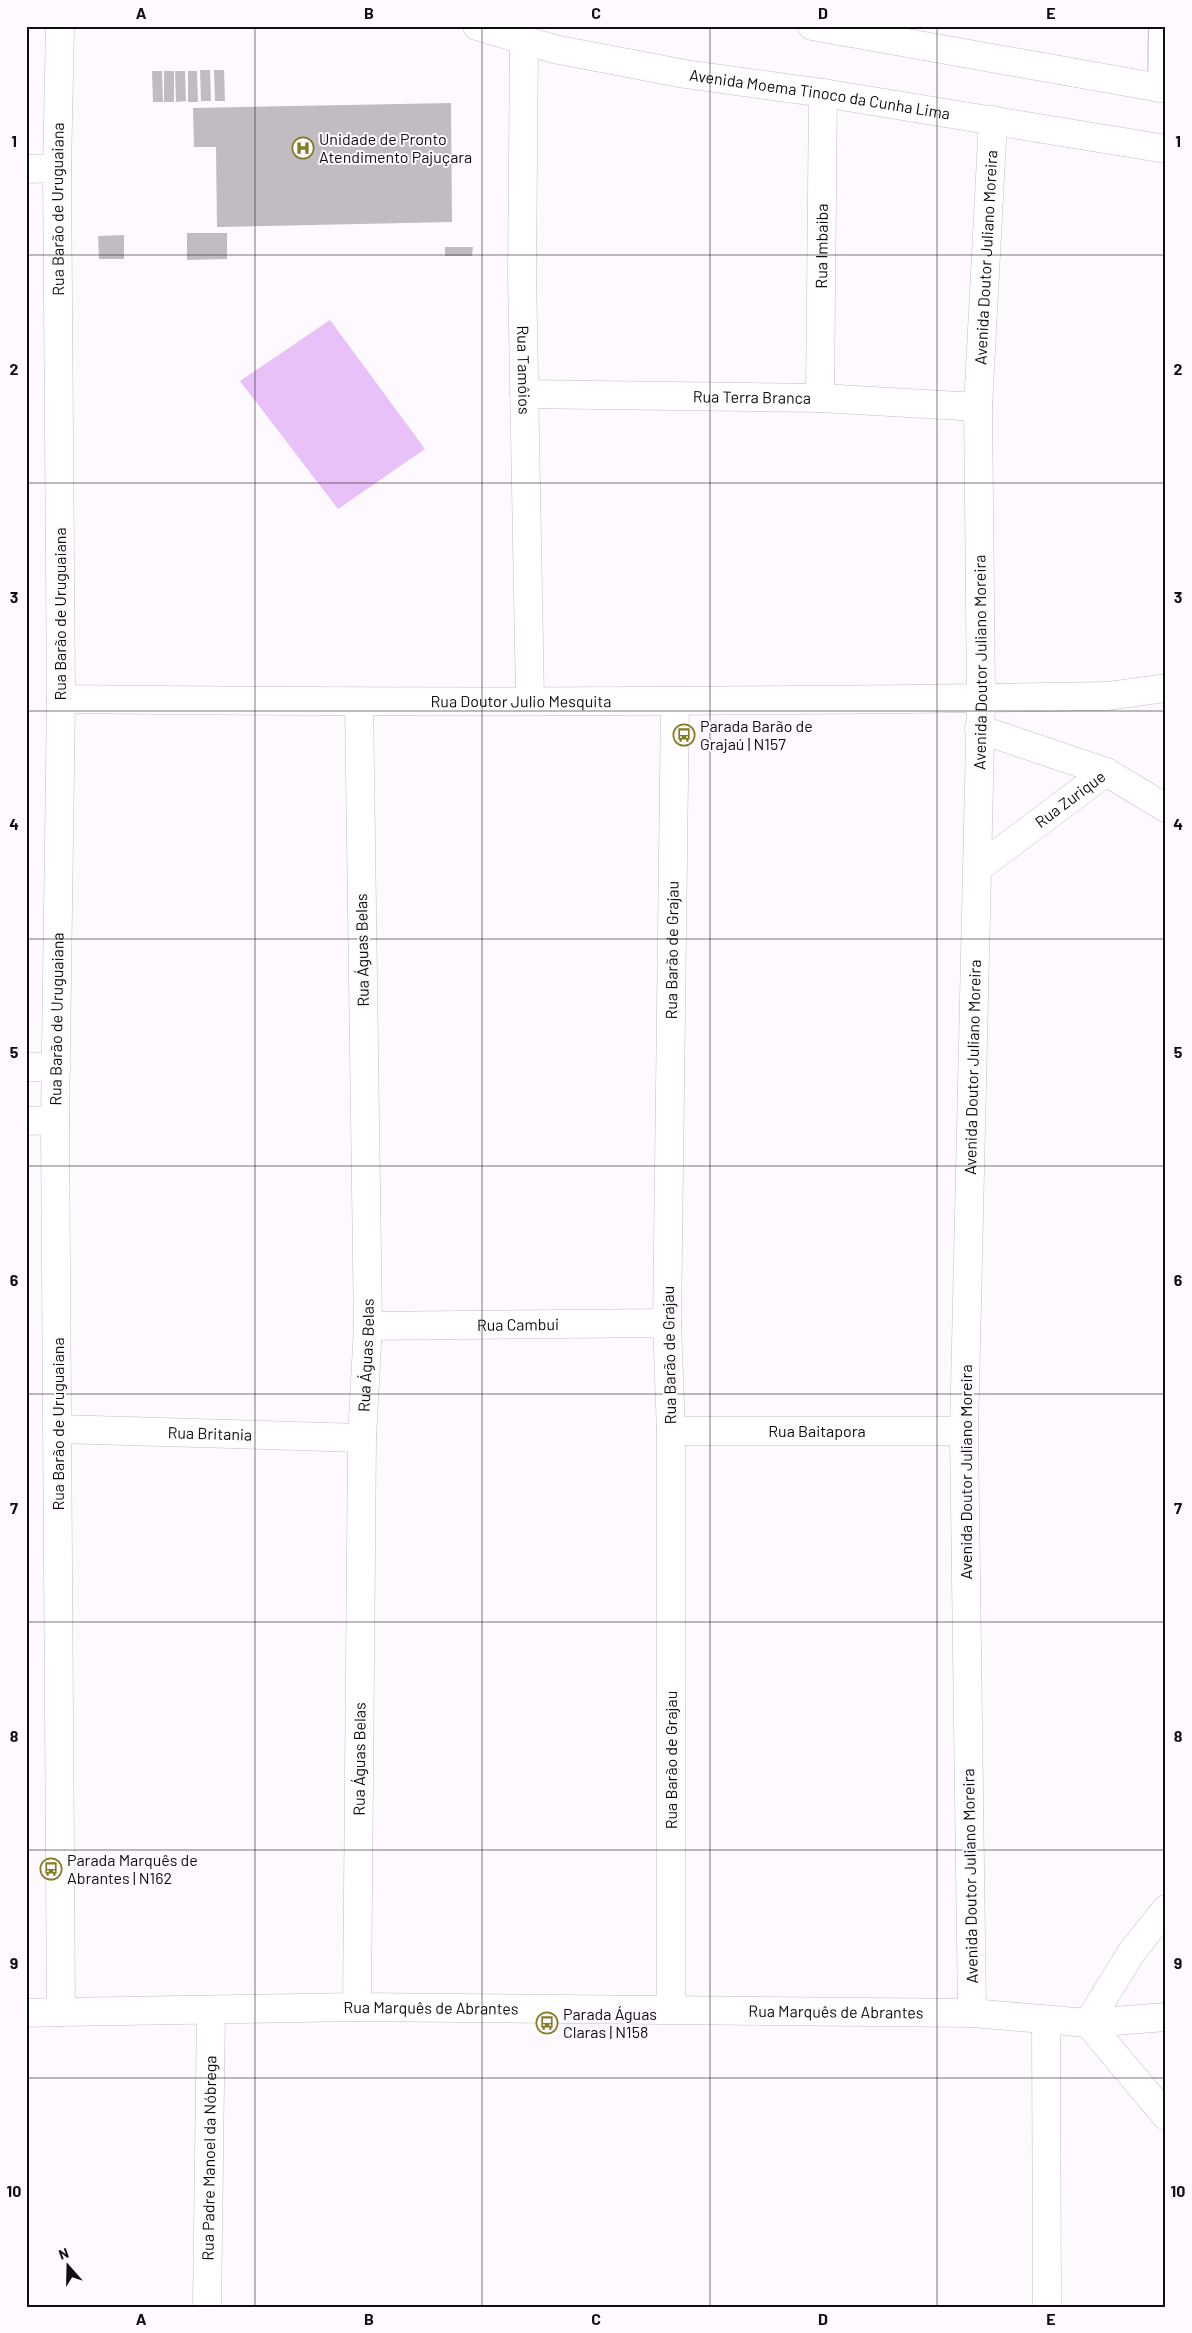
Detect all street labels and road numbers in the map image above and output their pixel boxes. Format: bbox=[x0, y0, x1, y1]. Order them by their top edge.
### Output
street label: Avenida Moema Tinoco da Cunha Lima bbox=[688, 65, 952, 123]
street label: Rua Barão de Uruguaiana bbox=[47, 122, 67, 296]
street label: Avenida Doutor Juliano Moreira bbox=[970, 149, 1000, 365]
street label: Rua Imbaiba bbox=[811, 203, 831, 289]
street label: Rua Tamôios bbox=[514, 325, 535, 415]
street label: Rua Terra Branca bbox=[693, 386, 811, 407]
street label: Rua Barão de Uruguaiana bbox=[50, 527, 69, 701]
street label: Avenida Doutor Juliano Moreira bbox=[969, 555, 990, 770]
street label: Rua Doutor Julio Mesquita bbox=[431, 691, 611, 710]
street label: Rua Zurique bbox=[1031, 766, 1109, 831]
street label: Rua Barão de Grajau bbox=[661, 881, 682, 1020]
street label: Rua Águas Belas bbox=[351, 893, 372, 1007]
street label: Rua Barão de Uruguaiana bbox=[45, 932, 67, 1106]
street label: Avenida Doutor Juliano Moreira bbox=[960, 959, 984, 1175]
street label: Rua Barão de Grajau bbox=[658, 1286, 679, 1424]
street label: Rua Águas Belas bbox=[353, 1298, 377, 1412]
street label: Rua Cambui bbox=[477, 1314, 559, 1334]
street label: Rua Barão de Uruguaiana bbox=[48, 1337, 67, 1511]
street label: Avenida Doutor Juliano Moreira bbox=[956, 1364, 975, 1580]
street label: Rua Baitapora bbox=[768, 1421, 866, 1440]
street label: Rua Britania bbox=[167, 1422, 253, 1444]
street label: Rua Barão de Grajau bbox=[661, 1691, 680, 1829]
street label: Rua Águas Belas bbox=[349, 1702, 369, 1816]
street label: Avenida Doutor Juliano Moreira bbox=[958, 1768, 981, 1984]
street label: Rua Marquês de Abrantes bbox=[343, 1997, 519, 2018]
street label: Rua Marquês de Abrantes bbox=[748, 2001, 924, 2022]
street label: Rua Padre Manoel da Nóbrega bbox=[198, 2055, 219, 2261]

